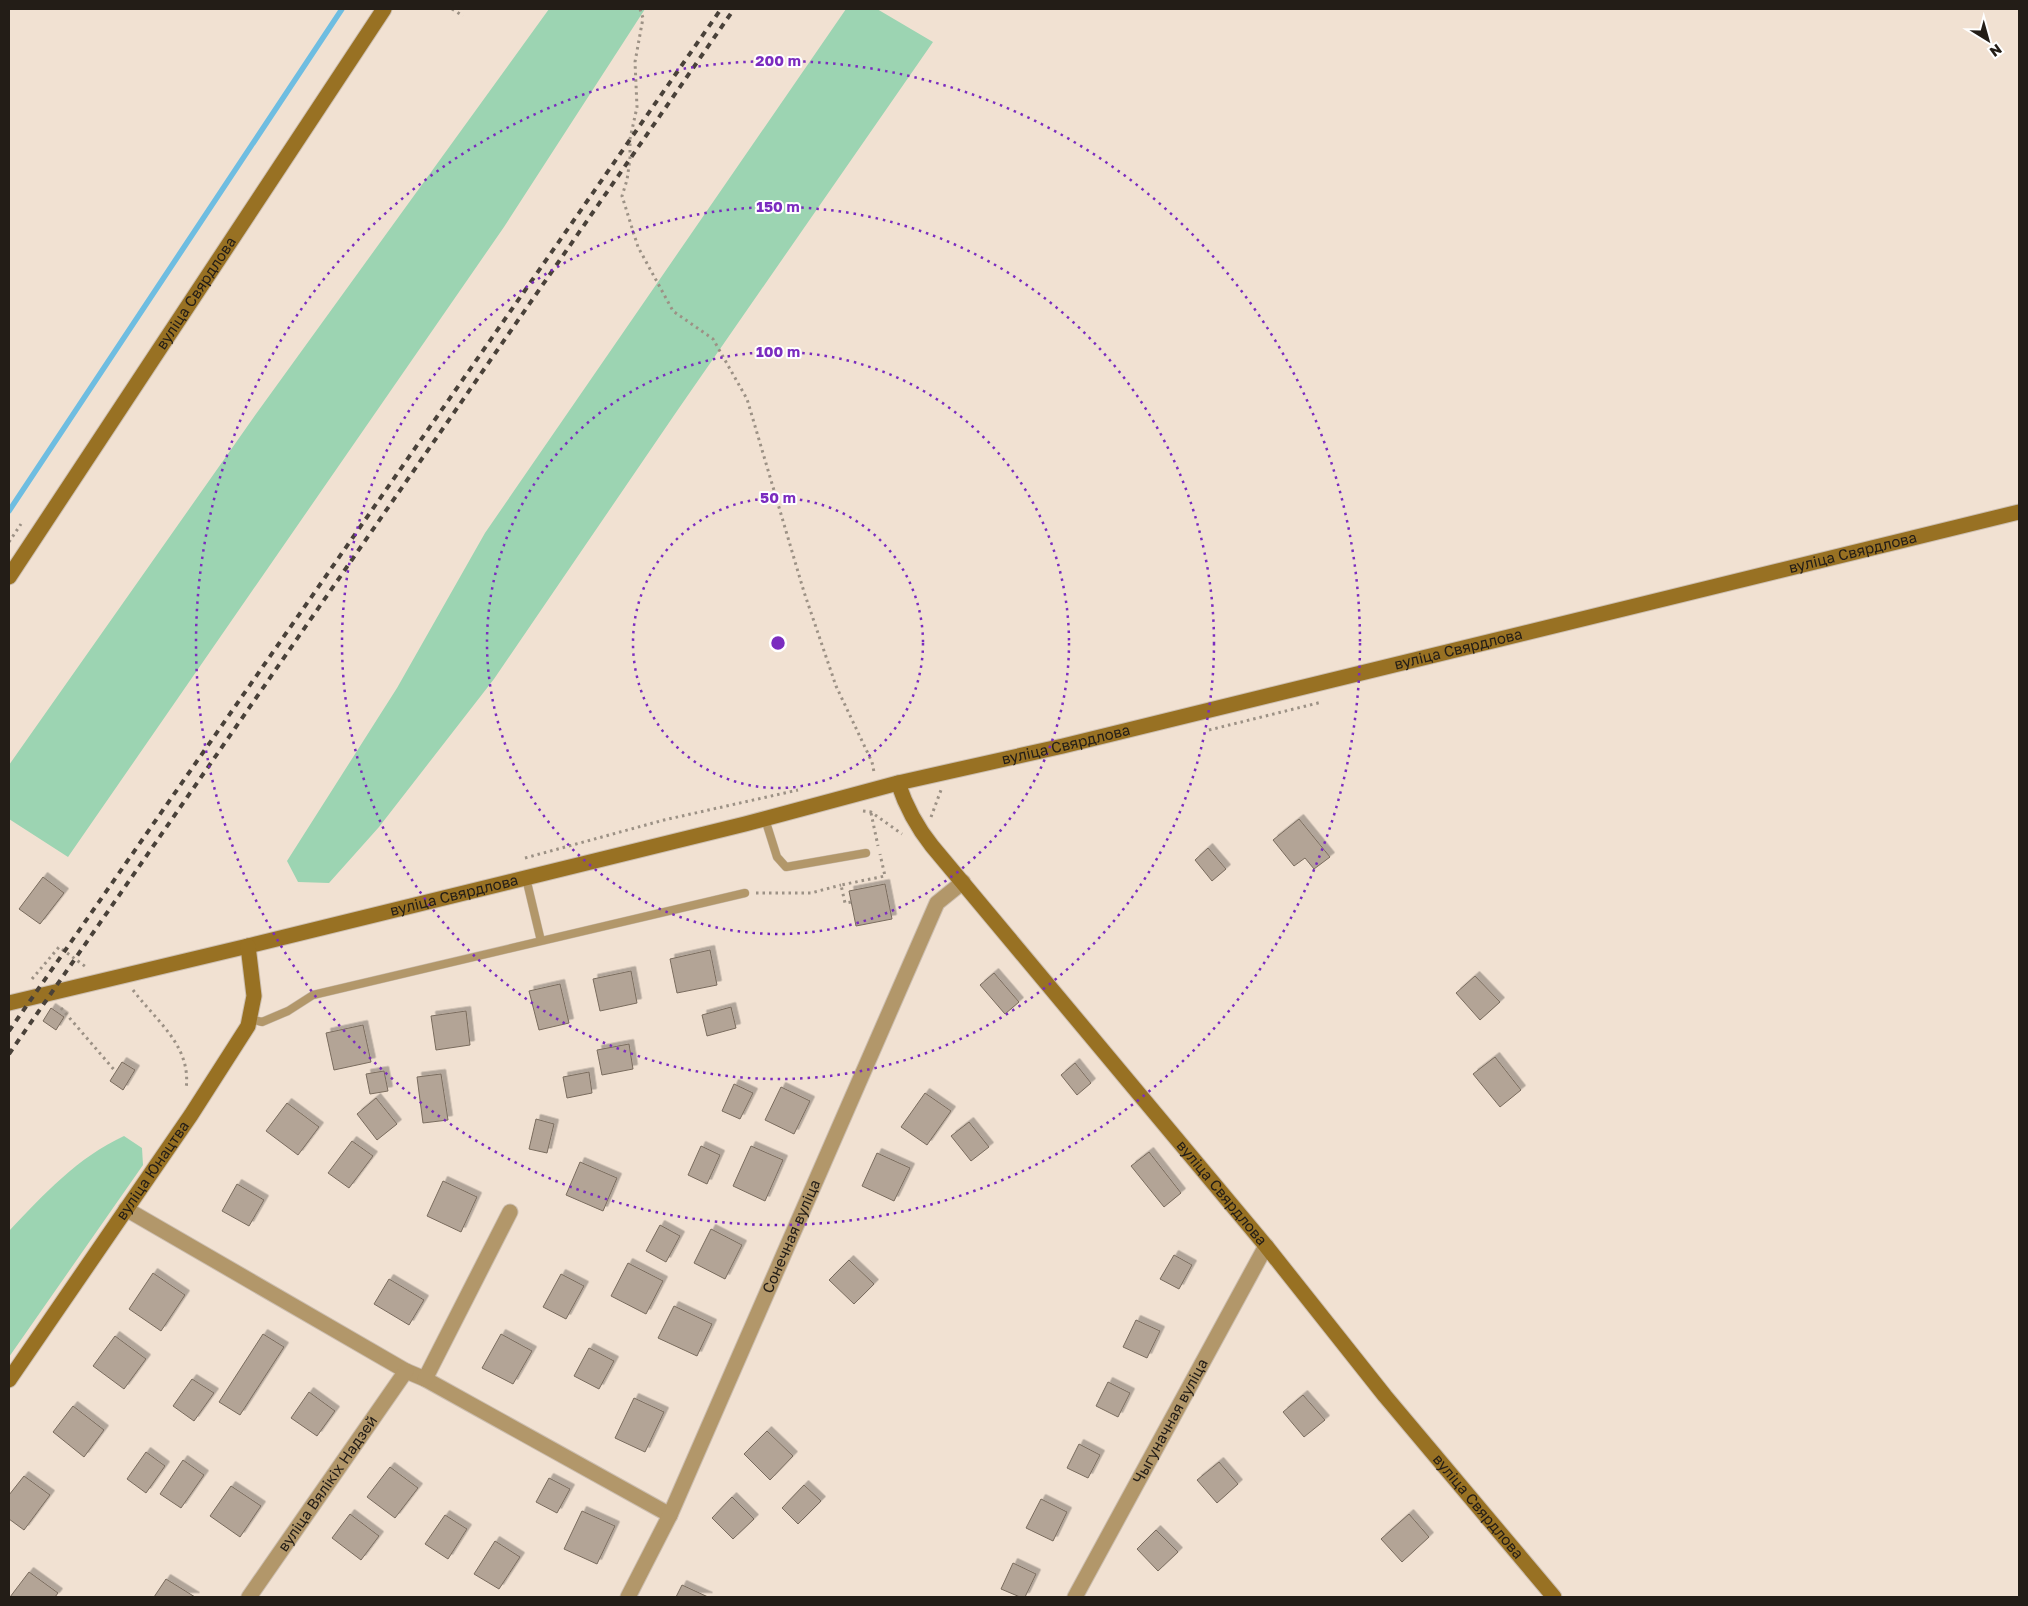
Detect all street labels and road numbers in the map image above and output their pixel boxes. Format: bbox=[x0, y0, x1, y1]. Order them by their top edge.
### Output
street label: вуліца Свярдлова bbox=[152, 233, 239, 352]
street label: вуліца Свярдлова bbox=[1787, 527, 1918, 576]
street label: вуліца Свярдлова bbox=[1392, 624, 1524, 673]
street label: вуліца Свярдлова bbox=[1000, 720, 1132, 768]
street label: вуліца Свярдлова bbox=[388, 870, 520, 919]
street label: вуліца Юнацтва bbox=[112, 1117, 192, 1223]
street label: вуліца Свярдлова bbox=[1174, 1136, 1271, 1248]
street label: Сонечная вуліца bbox=[758, 1176, 823, 1296]
street label: Чыгуначная вуліца bbox=[1128, 1355, 1211, 1486]
street label: вуліца Вялікіх Надзей bbox=[273, 1412, 380, 1555]
street label: вуліца Свярдлова bbox=[1430, 1450, 1528, 1562]

